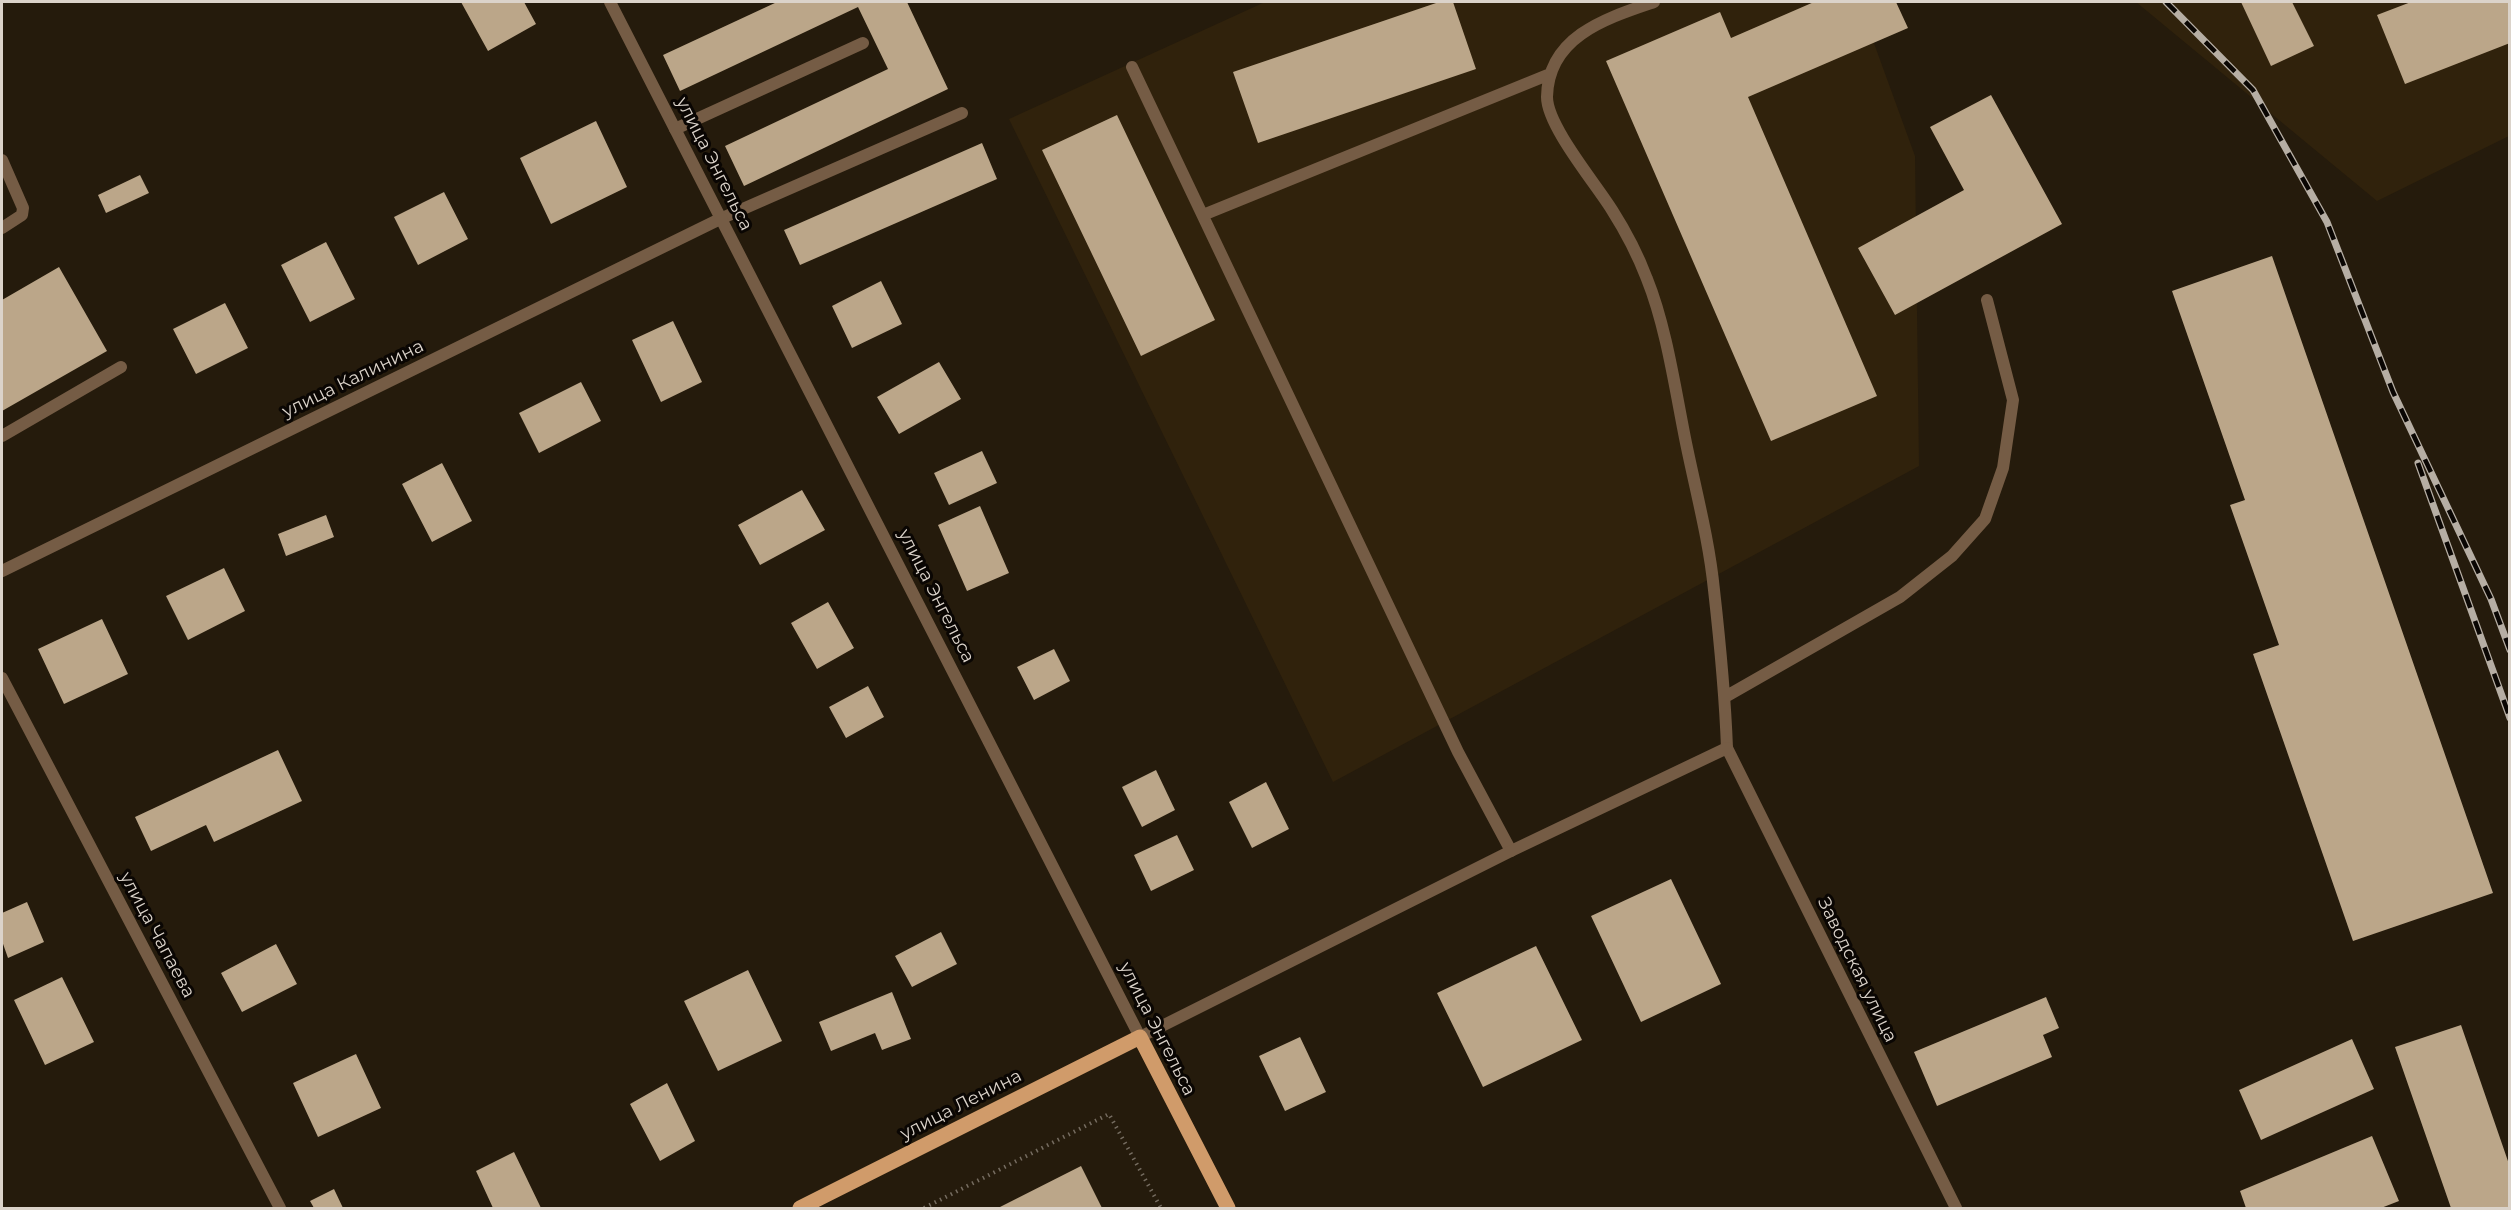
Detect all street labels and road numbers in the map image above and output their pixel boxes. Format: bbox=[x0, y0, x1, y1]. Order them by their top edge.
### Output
street label: улица Энгельса bbox=[671, 94, 757, 234]
street label: улица Калинина bbox=[279, 335, 427, 423]
street label: улица Энгельса bbox=[893, 526, 979, 666]
street label: улица Чапаева bbox=[115, 868, 199, 1002]
street label: Заводская улица bbox=[1813, 894, 1901, 1046]
street label: улица Энгельса bbox=[1114, 959, 1200, 1099]
street label: улица Ленина bbox=[897, 1065, 1025, 1145]

